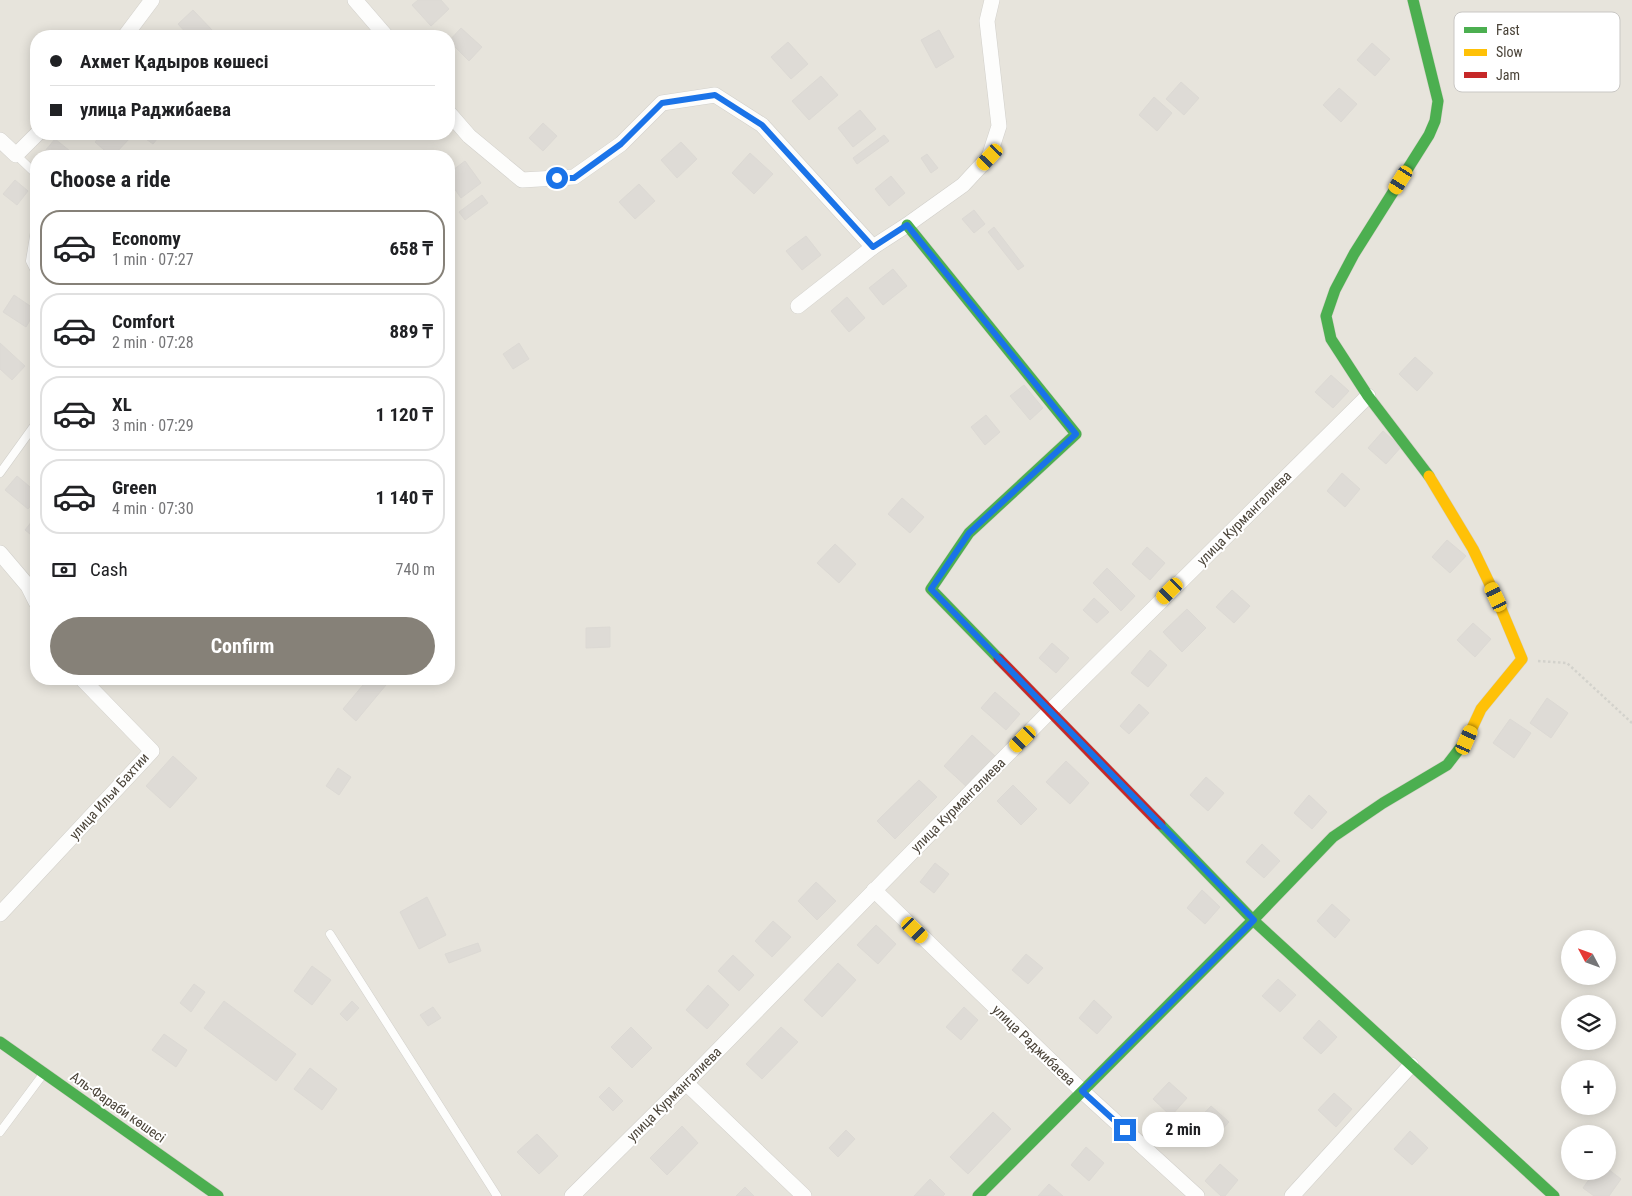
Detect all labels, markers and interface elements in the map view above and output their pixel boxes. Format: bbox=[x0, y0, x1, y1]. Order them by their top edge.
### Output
legend bbox=[1454, 12, 1620, 92]
text: Fast bbox=[1496, 22, 1520, 38]
text: Slow bbox=[1496, 44, 1523, 60]
text: Ахмет Қадыров көшесі bbox=[80, 50, 269, 73]
text: Jam bbox=[1496, 67, 1520, 83]
text: улица Раджибаева bbox=[80, 98, 231, 121]
car bbox=[974, 141, 1005, 173]
car bbox=[1386, 163, 1415, 197]
text: Choose a ride bbox=[50, 167, 171, 192]
route start bbox=[546, 167, 568, 189]
icon: car bbox=[52, 225, 97, 270]
text: Economy bbox=[112, 227, 181, 250]
text: 658 ₸ bbox=[389, 237, 433, 260]
text: 1 min · 07:27 bbox=[112, 250, 194, 269]
icon: car bbox=[52, 308, 97, 353]
text: Comfort bbox=[112, 310, 175, 333]
text: 889 ₸ bbox=[389, 320, 433, 343]
text: 2 min · 07:28 bbox=[112, 333, 194, 352]
icon: car bbox=[52, 391, 97, 436]
text: XL bbox=[112, 393, 132, 416]
text: 1 120 ₸ bbox=[375, 403, 433, 426]
text: 3 min · 07:29 bbox=[112, 416, 194, 435]
street label: улица Курмангалиева bbox=[1194, 468, 1294, 568]
icon: car bbox=[52, 474, 97, 519]
text: Green bbox=[112, 476, 157, 499]
text: 1 140 ₸ bbox=[375, 486, 433, 509]
text: 4 min · 07:30 bbox=[112, 499, 194, 518]
icon: cash bbox=[50, 556, 78, 584]
text: Cash bbox=[90, 558, 128, 581]
text: 740 m bbox=[396, 560, 435, 579]
car bbox=[1154, 575, 1185, 607]
car bbox=[1482, 580, 1509, 614]
button: Confirm bbox=[50, 617, 435, 675]
car bbox=[1007, 723, 1038, 755]
car bbox=[1454, 723, 1479, 757]
street label: улица Ильи Бахтии bbox=[66, 749, 152, 843]
street label: улица Курмангалиева bbox=[908, 755, 1008, 855]
car bbox=[898, 914, 931, 946]
north arrow bbox=[1561, 930, 1616, 985]
map controls bbox=[1561, 930, 1616, 1180]
button: layers bbox=[1561, 995, 1616, 1050]
street label: улица Раджибаева bbox=[989, 1001, 1079, 1089]
street label: улица Курмангалиева bbox=[624, 1044, 724, 1144]
button: + bbox=[1561, 1060, 1616, 1115]
street label: Аль-Фараби көшесі bbox=[68, 1068, 168, 1146]
callout: 2 min bbox=[1142, 1112, 1225, 1148]
route end bbox=[1114, 1119, 1136, 1141]
text: 2 min bbox=[1165, 1120, 1201, 1139]
button: − bbox=[1561, 1125, 1616, 1180]

